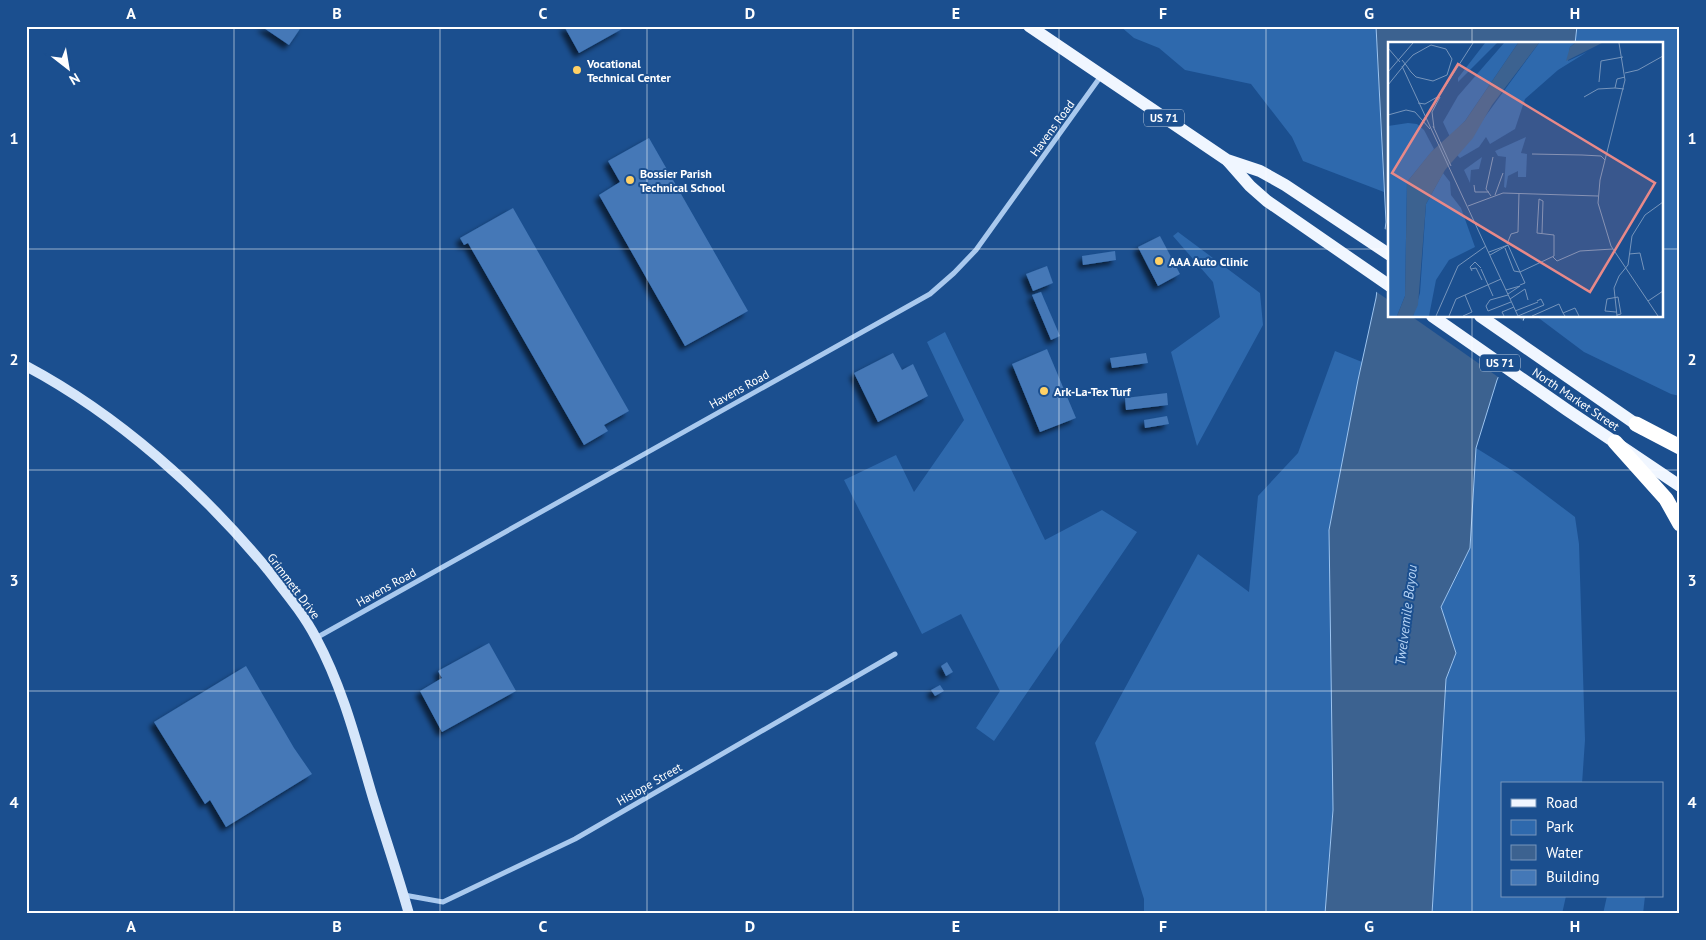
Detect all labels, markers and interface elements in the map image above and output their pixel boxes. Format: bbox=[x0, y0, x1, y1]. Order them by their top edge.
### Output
text: A bbox=[126, 3, 136, 23]
text: B bbox=[332, 3, 342, 23]
text: C bbox=[539, 3, 548, 23]
text: D bbox=[745, 3, 755, 23]
text: E bbox=[952, 3, 960, 23]
text: F bbox=[1159, 3, 1167, 23]
text: G bbox=[1364, 3, 1374, 23]
text: H bbox=[1570, 3, 1580, 23]
north arrow bbox=[42, 42, 92, 92]
inset map bbox=[1388, 42, 1664, 318]
place label: Vocational Technical Center bbox=[586, 56, 672, 85]
marker: Vocational Technical Center bbox=[571, 64, 583, 76]
text: N bbox=[66, 69, 83, 89]
street label: Havens Road bbox=[1027, 97, 1077, 159]
road number: US 71 bbox=[1144, 110, 1184, 126]
text: 1 bbox=[9, 128, 19, 148]
text: 1 bbox=[1687, 128, 1697, 148]
place label: Bossier Parish Technical School bbox=[640, 166, 726, 195]
marker: Bossier Parish Technical School bbox=[624, 174, 636, 186]
place label: AAA Auto Clinic bbox=[1169, 254, 1248, 269]
marker: AAA Auto Clinic bbox=[1153, 255, 1165, 267]
text: 2 bbox=[9, 349, 19, 369]
text: 2 bbox=[1687, 349, 1697, 369]
road number: US 71 bbox=[1480, 354, 1520, 372]
street label: North Market Street bbox=[1530, 364, 1622, 434]
street label: Havens Road bbox=[707, 366, 771, 412]
place label: Ark-La-Tex Turf bbox=[1054, 384, 1132, 399]
marker: Ark-La-Tex Turf bbox=[1038, 385, 1050, 397]
street label: Grimmett Drive bbox=[264, 550, 324, 622]
street label: Havens Road bbox=[354, 564, 418, 610]
water label: Twelvemile Bayou bbox=[1391, 564, 1421, 666]
text: 3 bbox=[9, 570, 19, 590]
text: 3 bbox=[1687, 570, 1697, 590]
street label: Hislope Street bbox=[614, 759, 684, 809]
legend bbox=[1501, 782, 1664, 898]
text: 4 bbox=[9, 792, 19, 812]
text: 4 bbox=[1687, 792, 1697, 812]
text: Road bbox=[1546, 793, 1578, 812]
text: Park bbox=[1546, 817, 1574, 836]
text: Water bbox=[1546, 843, 1583, 862]
text: Building bbox=[1546, 867, 1600, 886]
text: A bbox=[126, 916, 136, 936]
text: B bbox=[332, 916, 342, 936]
text: C bbox=[539, 916, 548, 936]
text: D bbox=[745, 916, 755, 936]
text: E bbox=[952, 916, 960, 936]
text: F bbox=[1159, 916, 1167, 936]
text: G bbox=[1364, 916, 1374, 936]
text: H bbox=[1570, 916, 1580, 936]

